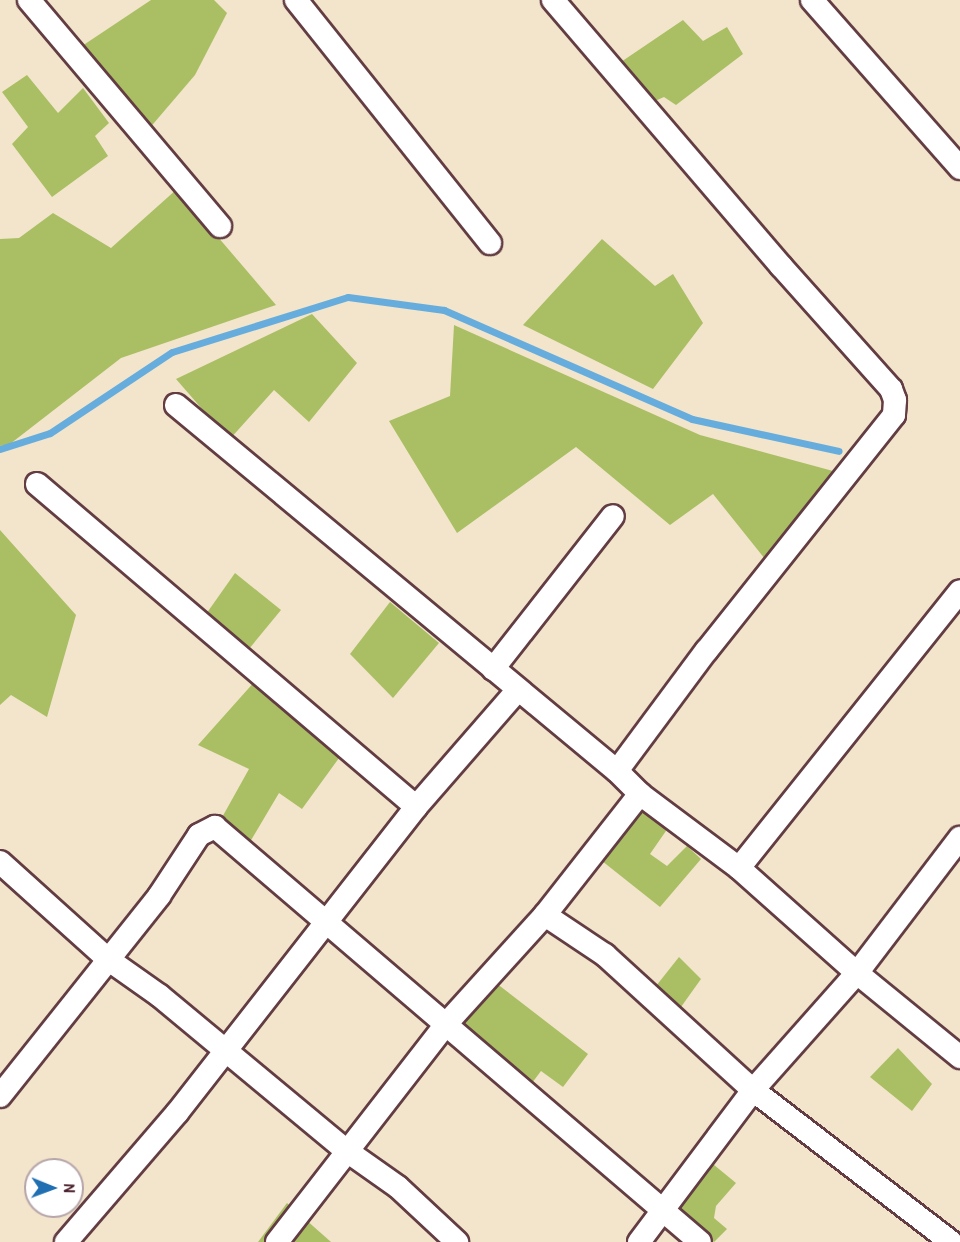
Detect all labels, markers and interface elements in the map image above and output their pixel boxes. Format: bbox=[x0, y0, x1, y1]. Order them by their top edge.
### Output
north arrow bbox=[24, 1158, 84, 1218]
text: N bbox=[59, 1184, 81, 1193]

